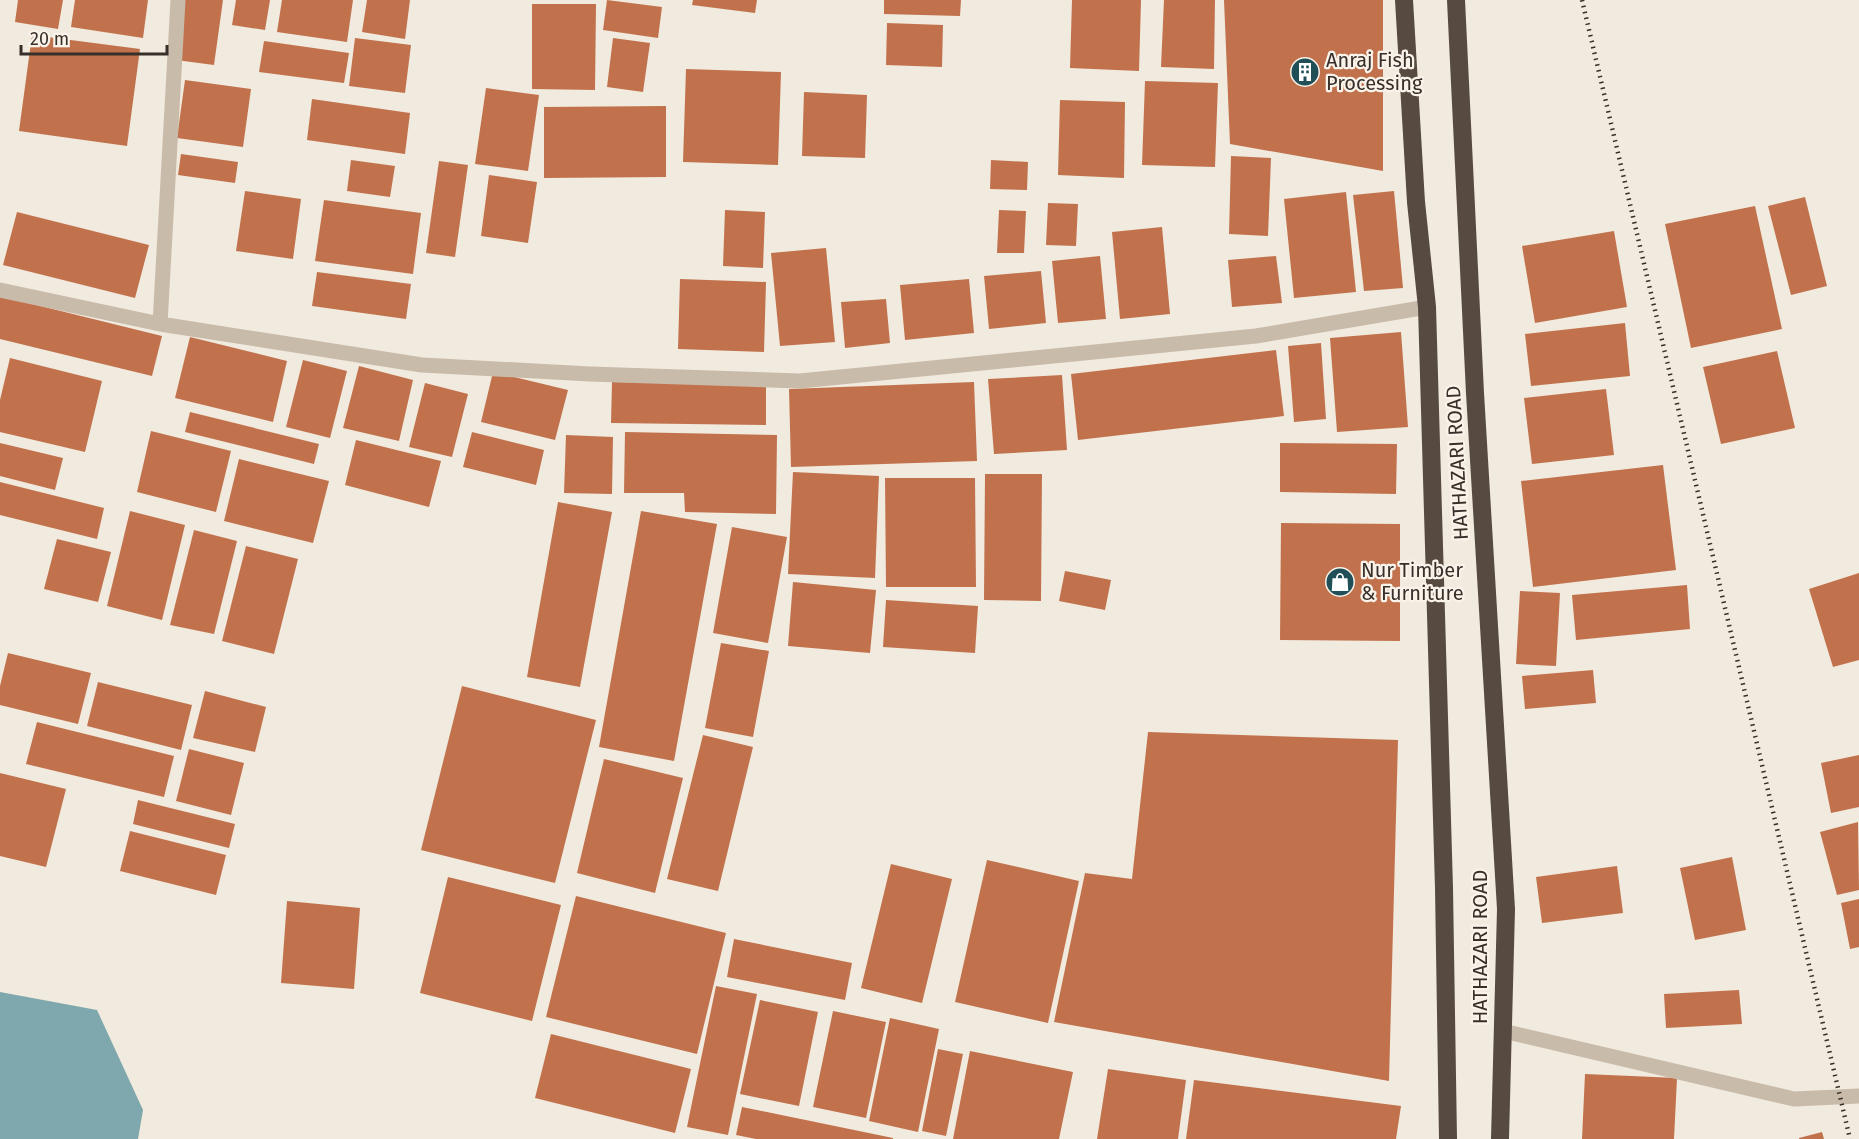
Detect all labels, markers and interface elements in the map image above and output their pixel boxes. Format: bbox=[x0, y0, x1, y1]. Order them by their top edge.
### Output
scale bar bbox=[21, 18, 166, 56]
text: 20 m bbox=[30, 28, 69, 50]
place label: Anraj Fish Processing bbox=[1326, 48, 1423, 95]
building icon: Anraj Fish Processing bbox=[1289, 56, 1321, 88]
street label: HATHAZARI ROAD bbox=[1441, 385, 1473, 541]
place label: Nur Timber & Furniture bbox=[1361, 558, 1464, 605]
shop icon: Nur Timber & Furniture bbox=[1324, 566, 1356, 598]
street label: HATHAZARI ROAD bbox=[1468, 870, 1492, 1024]

